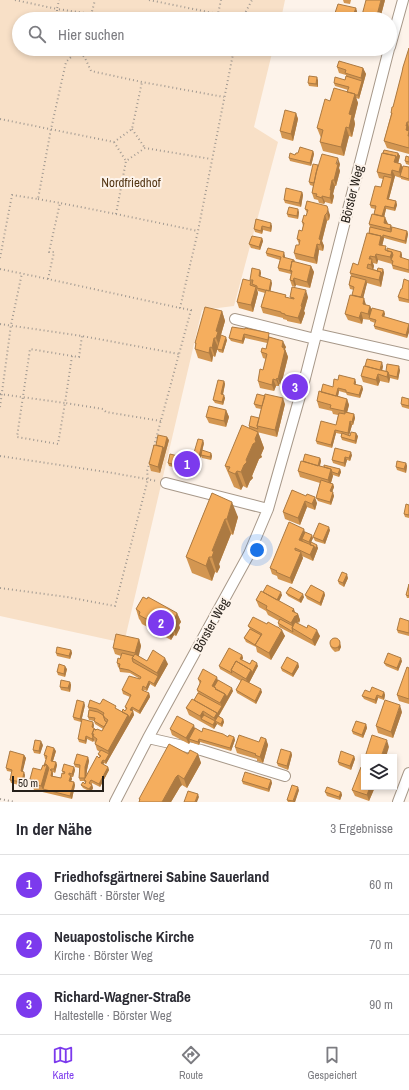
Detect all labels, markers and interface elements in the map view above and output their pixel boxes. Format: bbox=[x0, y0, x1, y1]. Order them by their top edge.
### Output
search box bbox=[12, 12, 397, 56]
icon: search bbox=[26, 23, 48, 45]
text: Hier suchen bbox=[58, 24, 124, 45]
street label: Börster Weg bbox=[337, 163, 367, 225]
park label: Nordfriedhof bbox=[101, 174, 161, 191]
pin: 3 bbox=[282, 372, 308, 402]
pin: 1 bbox=[174, 449, 200, 479]
your location bbox=[247, 540, 267, 560]
street label: Börster Weg bbox=[189, 595, 233, 655]
pin: 2 bbox=[148, 608, 174, 638]
map controls bbox=[361, 754, 397, 790]
button: layers bbox=[361, 754, 397, 790]
scale bar bbox=[12, 774, 104, 793]
text: 50 m bbox=[18, 776, 38, 790]
text: In der Nähe bbox=[16, 817, 92, 840]
text: 3 Ergebnisse bbox=[330, 820, 393, 837]
text: Friedhofsgärtnerei Sabine Sauerland bbox=[54, 866, 269, 887]
text: 1 bbox=[26, 876, 32, 893]
text: 60 m bbox=[369, 876, 393, 893]
text: Geschäft · Börster Weg bbox=[54, 887, 165, 904]
text: Neuapostolische Kirche bbox=[54, 926, 194, 947]
text: 2 bbox=[26, 936, 32, 953]
text: 70 m bbox=[369, 936, 393, 953]
text: Kirche · Börster Weg bbox=[54, 947, 153, 964]
text: Richard-Wagner-Straße bbox=[54, 986, 191, 1007]
text: 3 bbox=[26, 996, 32, 1013]
text: 90 m bbox=[369, 996, 393, 1013]
text: Haltestelle · Börster Weg bbox=[54, 1007, 172, 1024]
tab: Karte bbox=[52, 1044, 74, 1082]
tab: Route bbox=[179, 1044, 203, 1082]
tab: Gespeichert bbox=[308, 1044, 357, 1082]

